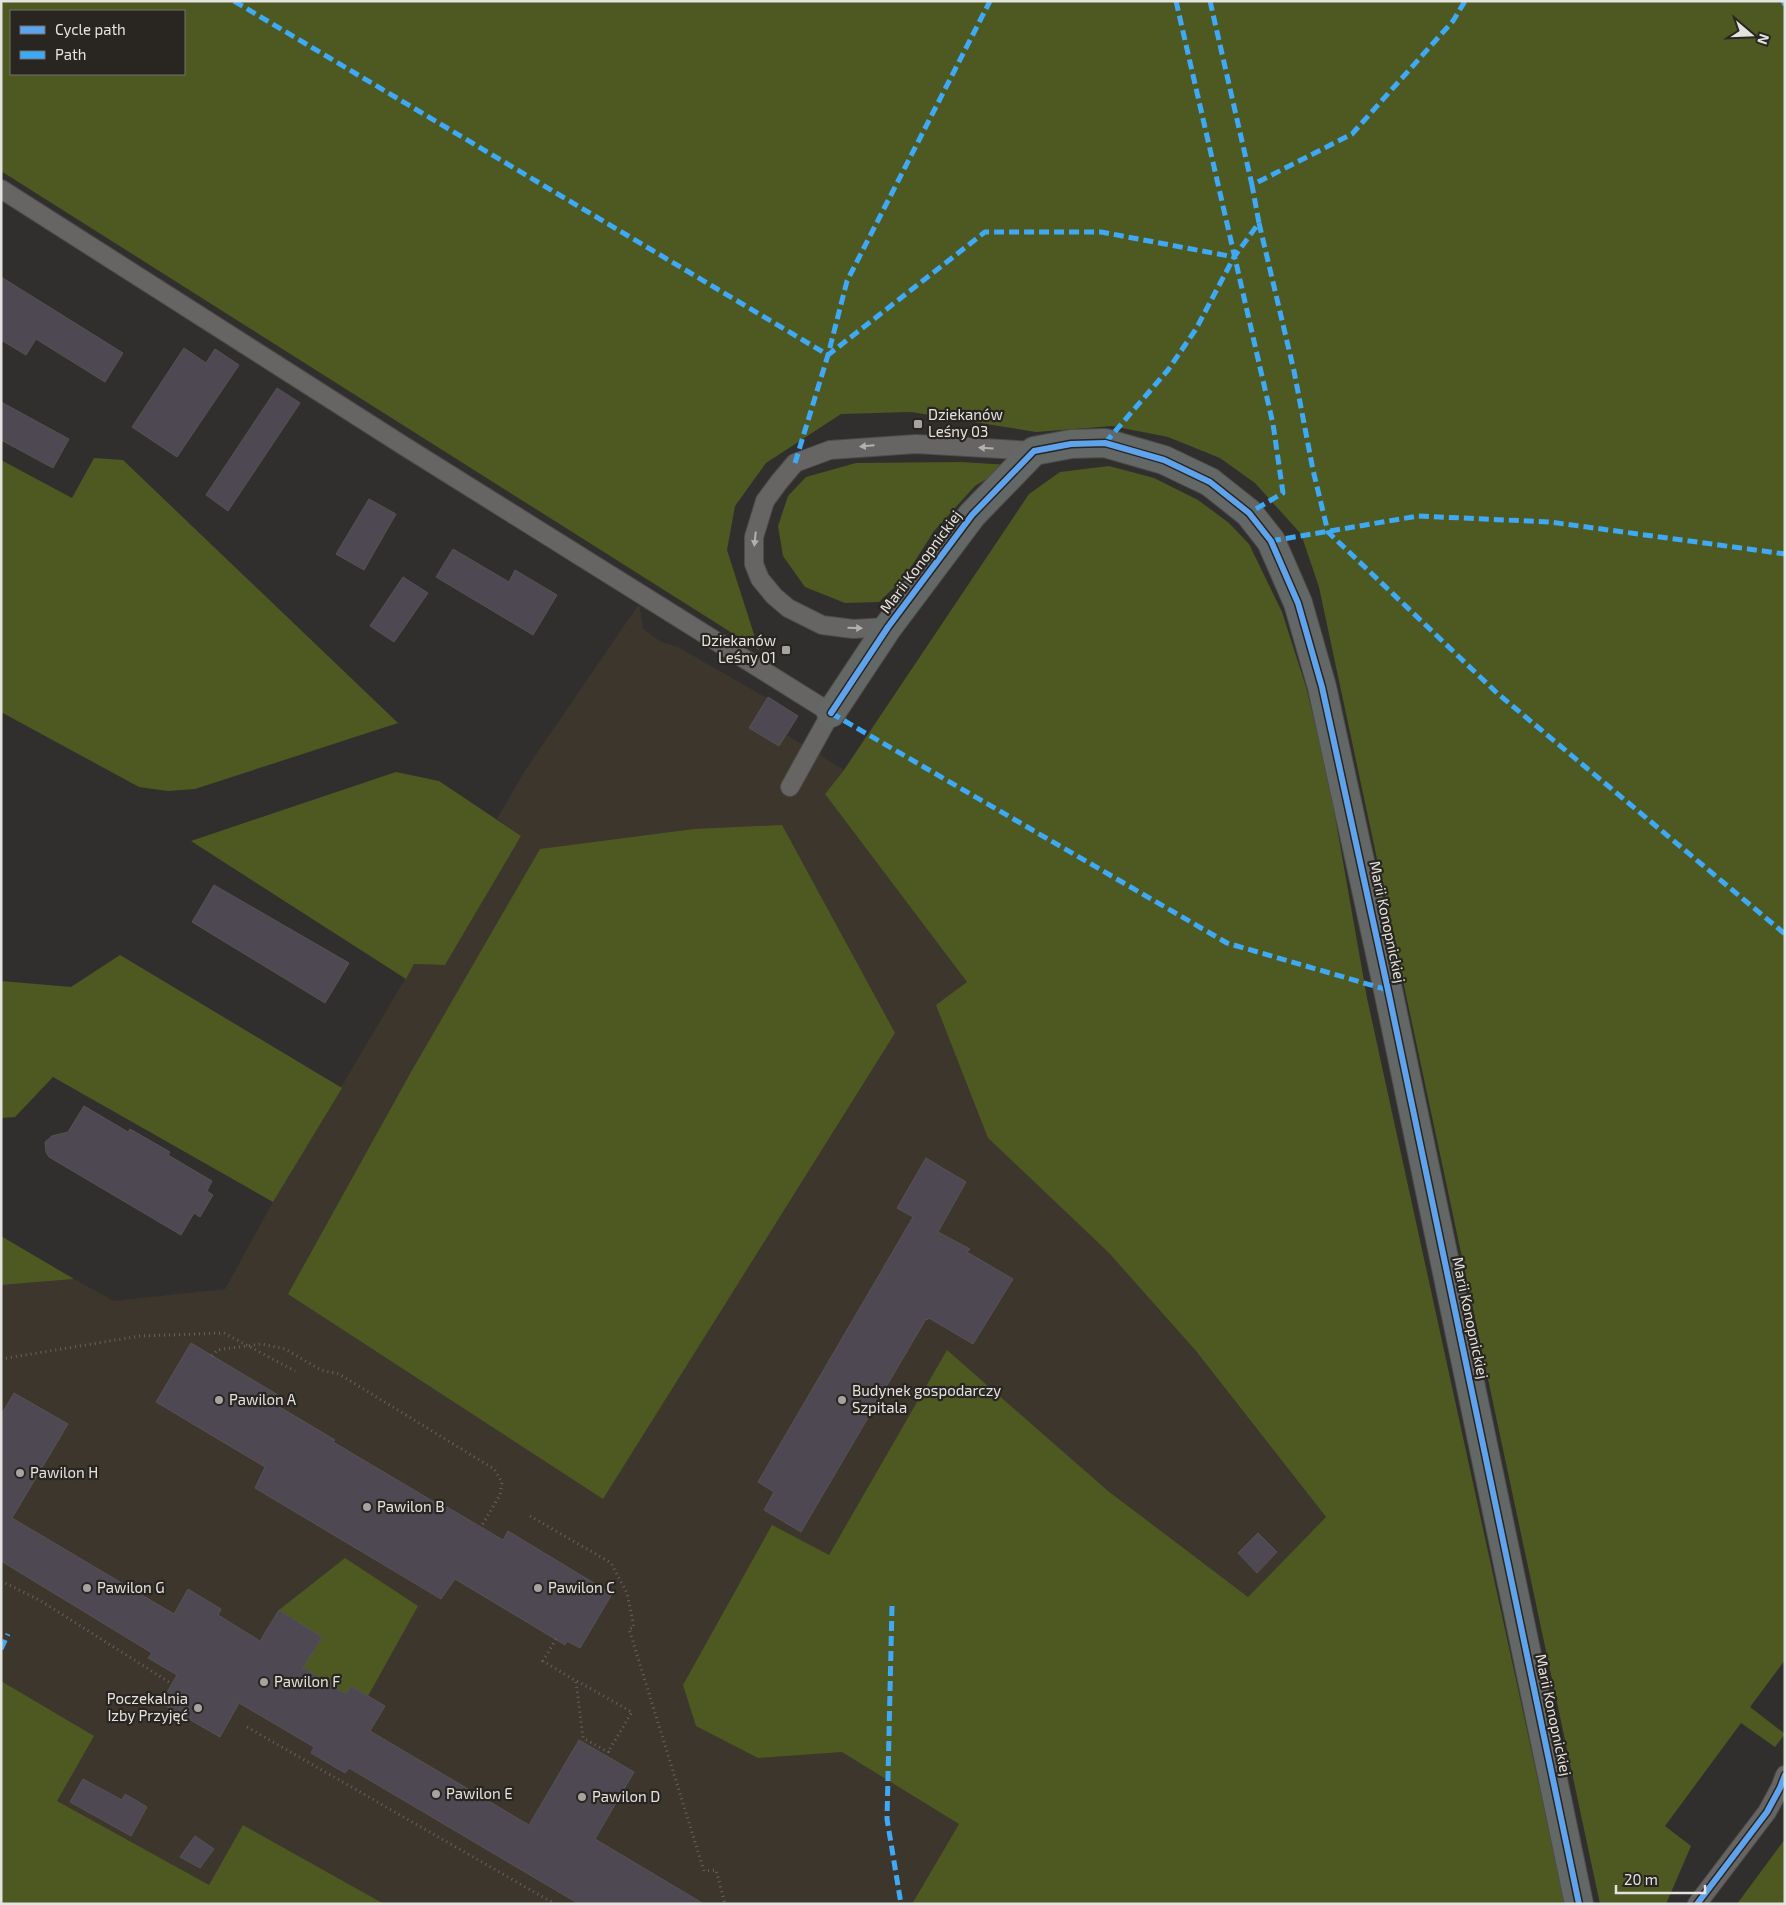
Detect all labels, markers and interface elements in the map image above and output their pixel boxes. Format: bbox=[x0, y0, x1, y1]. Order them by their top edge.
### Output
legend bbox=[10, 10, 185, 75]
north arrow bbox=[1726, 10, 1776, 60]
text: Cycle path bbox=[55, 20, 126, 38]
text: N bbox=[1754, 32, 1773, 47]
text: Path bbox=[55, 45, 86, 63]
place label: Dziekanów Leśny 03 bbox=[928, 405, 1003, 440]
marker: Dziekanów Leśny 03 bbox=[912, 418, 924, 430]
one-way arrow bbox=[859, 443, 875, 451]
one-way arrow bbox=[977, 444, 993, 452]
street label: Marii Konopnickiej bbox=[876, 506, 966, 617]
one-way arrow bbox=[751, 531, 759, 547]
one-way arrow bbox=[847, 624, 863, 632]
place label: Dziekanów Leśny 01 bbox=[701, 631, 776, 666]
marker: Dziekanów Leśny 01 bbox=[780, 644, 792, 656]
street label: Marii Konopnickiej bbox=[1365, 859, 1410, 985]
street label: Marii Konopnickiej bbox=[1448, 1255, 1493, 1381]
place label: Budynek gospodarczy Szpitala bbox=[852, 1381, 1001, 1416]
place label: Pawilon A bbox=[229, 1390, 297, 1408]
marker: Pawilon A bbox=[213, 1394, 225, 1406]
marker: Budynek gospodarczy Szpitala bbox=[836, 1394, 848, 1406]
place label: Pawilon H bbox=[30, 1463, 98, 1481]
marker: Pawilon H bbox=[14, 1467, 26, 1479]
place label: Pawilon B bbox=[377, 1497, 444, 1515]
marker: Pawilon B bbox=[361, 1501, 373, 1513]
place label: Pawilon G bbox=[97, 1578, 165, 1596]
place label: Pawilon C bbox=[548, 1578, 615, 1596]
marker: Pawilon G bbox=[81, 1582, 93, 1594]
marker: Pawilon C bbox=[532, 1582, 544, 1594]
street label: Marii Konopnickiej bbox=[1531, 1652, 1576, 1778]
place label: Pawilon F bbox=[274, 1672, 340, 1690]
marker: Pawilon F bbox=[258, 1676, 270, 1688]
place label: Poczekalnia Izby Przyjęć bbox=[107, 1689, 188, 1725]
marker: Poczekalnia Izby Przyjęć bbox=[192, 1702, 204, 1714]
place label: Pawilon E bbox=[446, 1784, 513, 1802]
place label: Pawilon D bbox=[592, 1787, 660, 1805]
marker: Pawilon E bbox=[430, 1788, 442, 1800]
marker: Pawilon D bbox=[576, 1791, 588, 1803]
scale bar bbox=[1616, 1862, 1705, 1894]
text: 20 m bbox=[1624, 1870, 1658, 1888]

